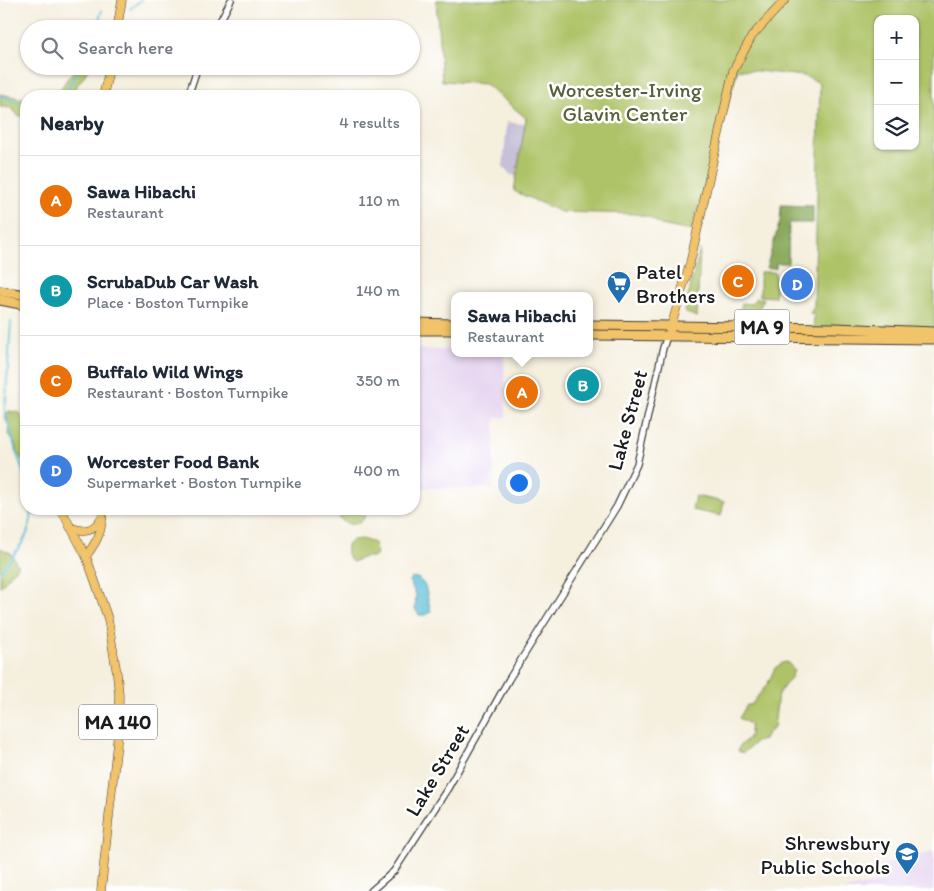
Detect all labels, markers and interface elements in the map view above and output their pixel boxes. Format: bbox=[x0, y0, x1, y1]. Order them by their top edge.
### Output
map controls bbox=[874, 15, 919, 150]
button: + bbox=[874, 15, 919, 60]
search box bbox=[20, 20, 420, 75]
icon: search bbox=[38, 34, 66, 62]
text: Search here bbox=[78, 36, 173, 59]
button: − bbox=[874, 60, 919, 105]
park label: Worcester-Irving Glavin Center bbox=[549, 77, 702, 126]
button: layers bbox=[874, 105, 919, 150]
text: Nearby bbox=[40, 110, 104, 135]
text: 4 results bbox=[339, 113, 400, 132]
text: Sawa Hibachi bbox=[87, 180, 196, 203]
text: A bbox=[51, 191, 61, 210]
text: 110 m bbox=[358, 191, 400, 210]
text: Restaurant bbox=[87, 203, 164, 222]
place label: Patel Brothers bbox=[636, 259, 715, 308]
pin: C bbox=[722, 262, 754, 300]
pin: D bbox=[781, 265, 813, 303]
text: ScrubaDub Car Wash bbox=[87, 270, 258, 293]
supermarket icon: Patel Brothers bbox=[606, 270, 632, 304]
text: B bbox=[51, 281, 61, 300]
text: 140 m bbox=[356, 281, 400, 300]
popup bbox=[451, 292, 593, 357]
text: Place · Boston Turnpike bbox=[87, 293, 249, 312]
text: Sawa Hibachi bbox=[468, 304, 576, 327]
road number: MA 9 bbox=[734, 310, 790, 344]
text: Restaurant bbox=[468, 327, 544, 346]
text: Buffalo Wild Wings bbox=[87, 360, 243, 383]
pin: B bbox=[567, 366, 599, 404]
street label: Lake Street bbox=[602, 367, 652, 473]
text: C bbox=[51, 371, 61, 390]
text: 350 m bbox=[356, 371, 400, 390]
pin: A bbox=[506, 373, 538, 411]
text: Restaurant · Boston Turnpike bbox=[87, 383, 288, 402]
text: Worcester Food Bank bbox=[87, 450, 259, 473]
text: D bbox=[51, 461, 61, 480]
text: 400 m bbox=[354, 461, 400, 480]
your location bbox=[506, 470, 532, 496]
text: Supermarket · Boston Turnpike bbox=[87, 473, 302, 492]
road number: MA 140 bbox=[79, 704, 157, 740]
street label: Lake Street bbox=[400, 719, 474, 821]
place label: Shrewsbury Public Schools bbox=[760, 830, 890, 879]
school or university icon: Shrewsbury Public Schools bbox=[894, 841, 920, 875]

